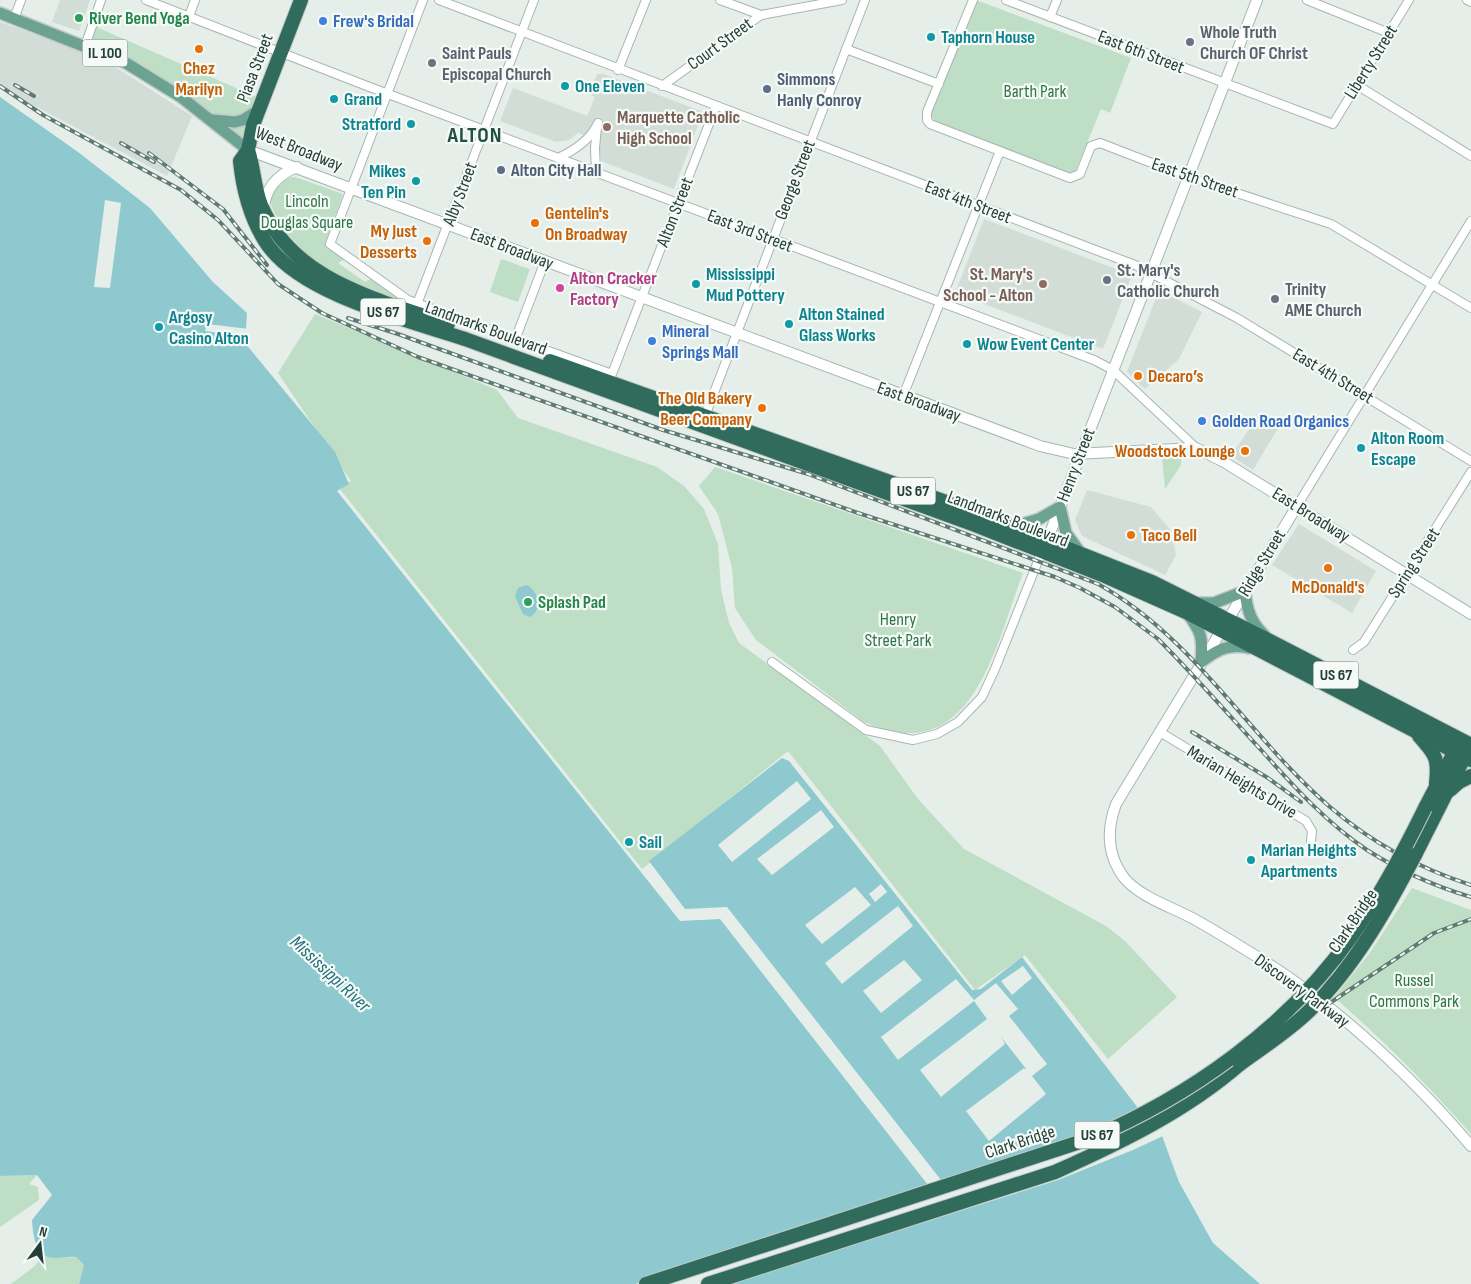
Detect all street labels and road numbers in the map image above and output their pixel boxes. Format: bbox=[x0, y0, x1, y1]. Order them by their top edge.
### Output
street label: Court Street bbox=[683, 13, 757, 75]
street label: Liberty Street bbox=[1340, 21, 1402, 103]
street label: East 6th Street bbox=[1095, 26, 1188, 78]
street label: Piasa Street bbox=[232, 30, 278, 105]
road number: IL 100 bbox=[82, 40, 128, 66]
street label: West Broadway bbox=[252, 122, 346, 176]
street label: George Street bbox=[770, 137, 820, 223]
street label: East 5th Street bbox=[1149, 153, 1242, 203]
street label: Alby Street bbox=[438, 159, 482, 230]
street label: Alton Street bbox=[652, 174, 698, 251]
street label: East 4th Street bbox=[922, 176, 1014, 228]
street label: East 3rd Street bbox=[704, 205, 796, 257]
street label: East Broadway bbox=[467, 224, 557, 274]
street label: Landmarks Boulevard bbox=[422, 296, 550, 360]
road number: US 67 bbox=[360, 298, 406, 326]
street label: East 4th Street bbox=[1289, 344, 1378, 409]
street label: East Broadway bbox=[874, 377, 964, 427]
street label: Henry Street bbox=[1052, 425, 1100, 505]
road number: US 67 bbox=[890, 478, 936, 504]
street label: East Broadway bbox=[1268, 483, 1354, 547]
street label: Landmarks Boulevard bbox=[945, 486, 1071, 552]
street label: Spring Street bbox=[1384, 524, 1445, 602]
street label: Ridge Street bbox=[1234, 525, 1290, 600]
road number: US 67 bbox=[1314, 662, 1358, 688]
street label: Marian Heights Drive bbox=[1183, 741, 1301, 823]
street label: Clark Bridge bbox=[1324, 885, 1382, 957]
street label: Discovery Parkway bbox=[1250, 950, 1354, 1033]
street label: Clark Bridge bbox=[982, 1121, 1058, 1163]
road number: US 67 bbox=[1074, 1122, 1120, 1148]

